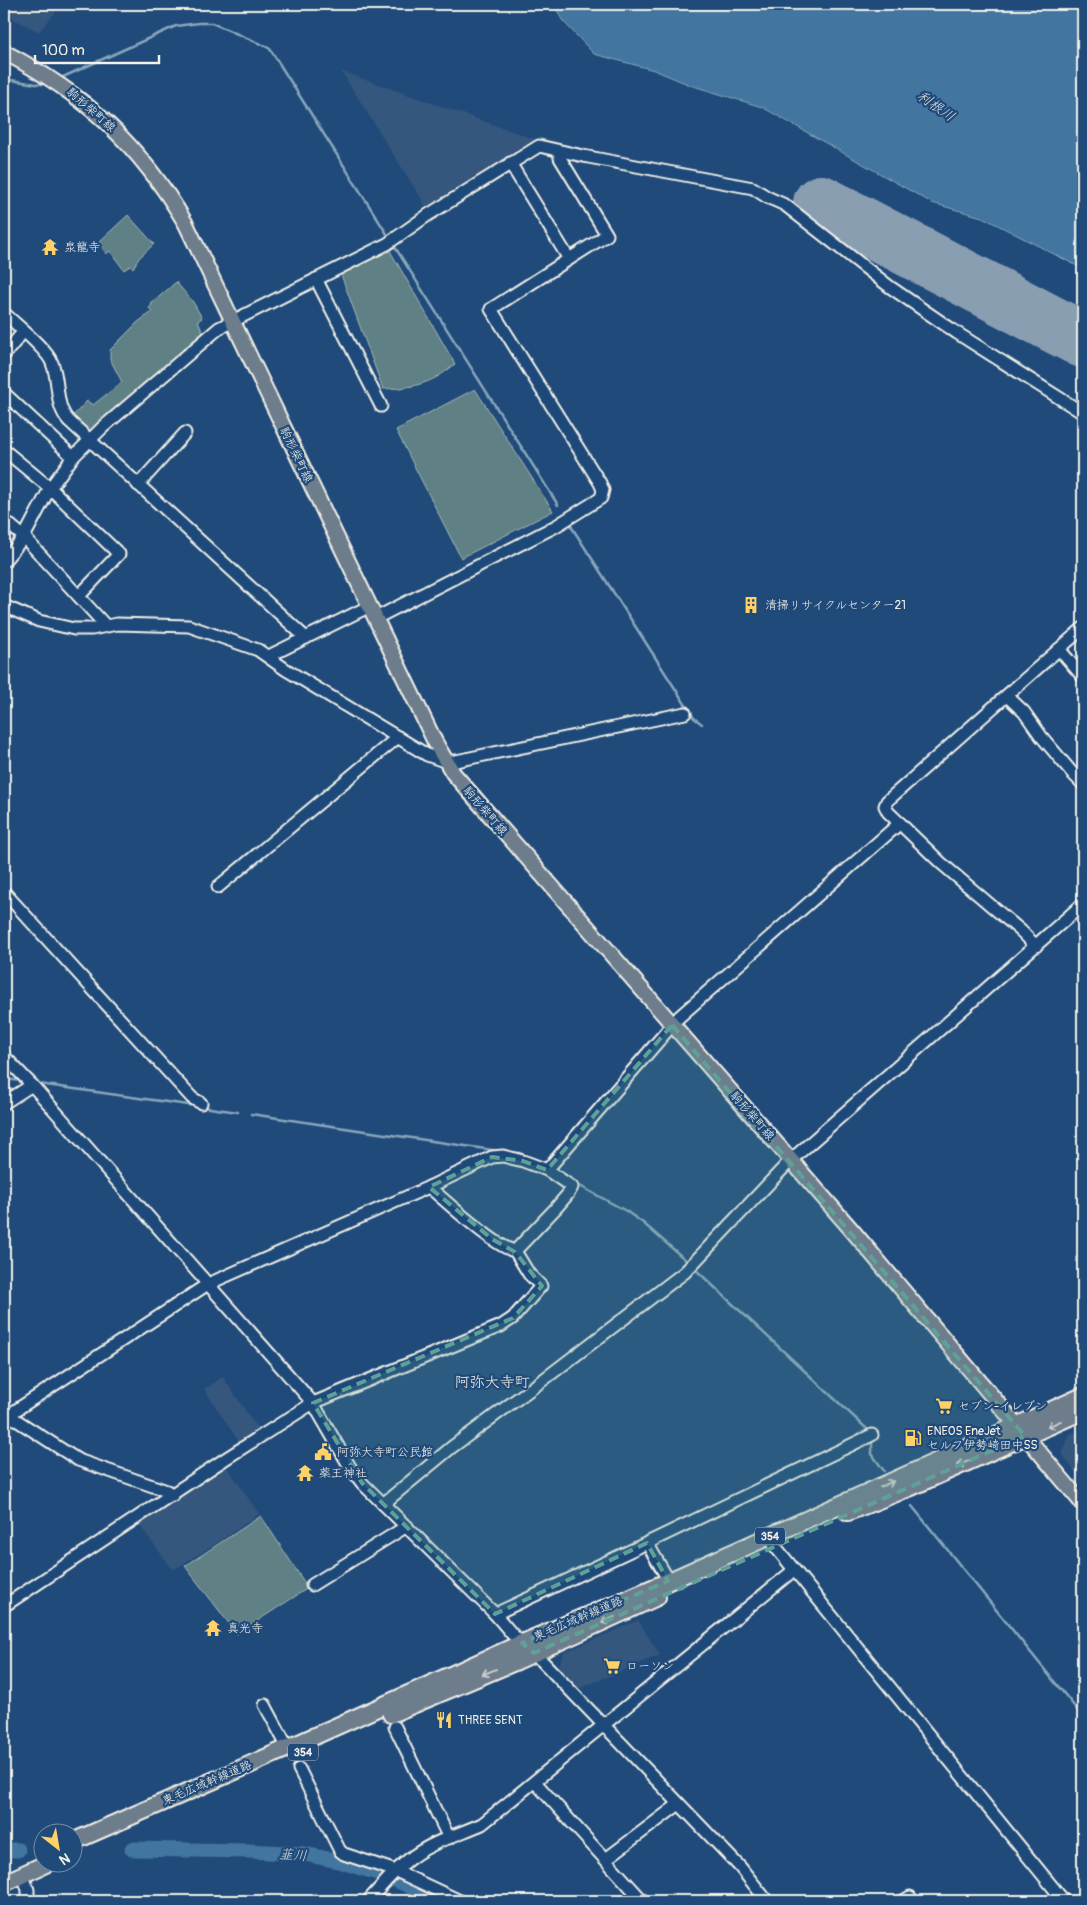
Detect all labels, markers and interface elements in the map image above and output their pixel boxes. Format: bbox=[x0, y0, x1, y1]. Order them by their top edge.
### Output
scale bar bbox=[35, 32, 159, 64]
text: 100 m bbox=[42, 41, 85, 60]
street label: 駒形柴町線 bbox=[63, 85, 119, 135]
water label: 利根川 bbox=[914, 87, 958, 125]
temple icon: 泉龍寺 bbox=[40, 237, 60, 257]
place label: 泉龍寺 bbox=[64, 240, 100, 255]
street label: 駒形柴町線 bbox=[276, 425, 316, 485]
building icon: 清掃リサイクルセンター21 bbox=[741, 595, 761, 615]
place label: 清掃リサイクルセンター21 bbox=[765, 598, 906, 613]
street label: 駒形柴町線 bbox=[460, 783, 510, 839]
street label: 駒形柴町線 bbox=[727, 1088, 777, 1144]
district label: 阿弥大寺町 bbox=[454, 1373, 530, 1392]
supermarket icon: セブン-イレブン bbox=[934, 1396, 954, 1416]
place label: セブン-イレブン bbox=[958, 1399, 1047, 1414]
one-way arrow bbox=[1047, 1419, 1062, 1429]
place label: ENEOS EneJet セルフ伊勢崎田中SS bbox=[927, 1424, 1037, 1453]
fuel station icon: ENEOS EneJet セルフ伊勢崎田中SS bbox=[903, 1428, 923, 1448]
public building icon: 阿弥大寺町公民館 bbox=[313, 1442, 333, 1462]
place label: 阿弥大寺町公民館 bbox=[337, 1445, 433, 1460]
one-way arrow bbox=[957, 1459, 972, 1469]
temple icon: 薬王神社 bbox=[295, 1463, 315, 1483]
place label: 薬王神社 bbox=[319, 1466, 367, 1481]
one-way arrow bbox=[879, 1478, 894, 1488]
road number: 354 bbox=[755, 1528, 785, 1544]
street label: 東毛広域幹線道路 bbox=[531, 1593, 625, 1645]
one-way arrow bbox=[601, 1616, 616, 1626]
temple icon: 真光寺 bbox=[203, 1618, 223, 1638]
place label: 真光寺 bbox=[227, 1621, 263, 1636]
supermarket icon: ローソン bbox=[602, 1656, 622, 1676]
place label: ローソン bbox=[626, 1659, 674, 1674]
one-way arrow bbox=[482, 1668, 497, 1678]
restaurant icon: THREE SENT bbox=[434, 1710, 454, 1730]
place label: THREE SENT bbox=[458, 1713, 523, 1728]
road number: 354 bbox=[288, 1744, 318, 1760]
street label: 東毛広域幹線道路 bbox=[160, 1757, 254, 1809]
north arrow bbox=[32, 1822, 82, 1872]
water label: 韮川 bbox=[278, 1846, 308, 1864]
text: N bbox=[56, 1849, 73, 1868]

